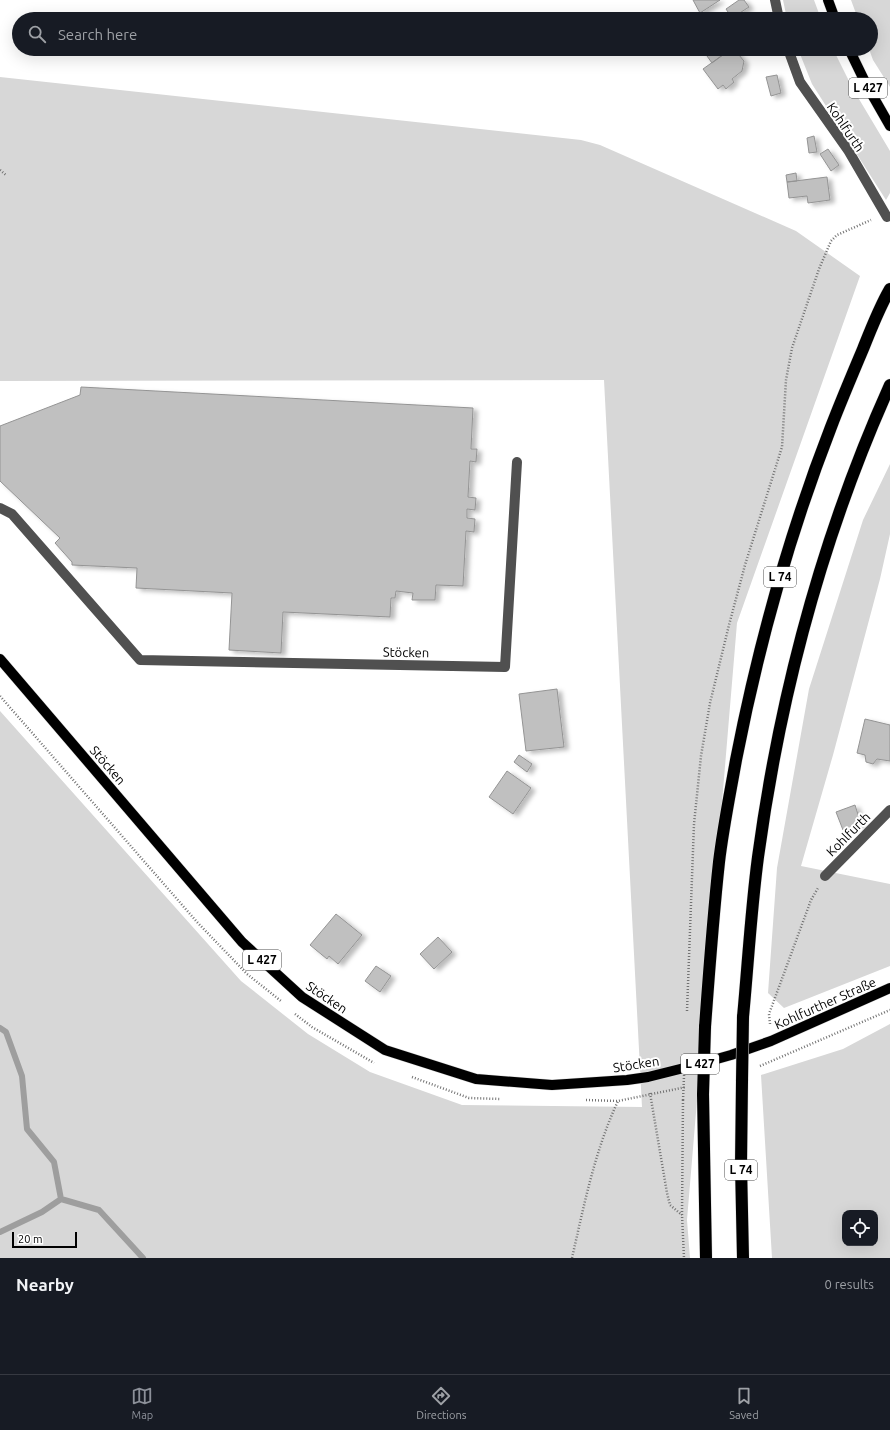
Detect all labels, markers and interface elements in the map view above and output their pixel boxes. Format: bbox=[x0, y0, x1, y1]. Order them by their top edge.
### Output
search box bbox=[12, 12, 878, 56]
icon: search bbox=[26, 23, 48, 45]
text: Search here bbox=[58, 26, 137, 43]
road number: L 427 bbox=[849, 78, 887, 98]
street label: Kohlfurth bbox=[825, 100, 867, 154]
road number: L 74 bbox=[764, 567, 796, 587]
street label: Stöcken bbox=[383, 645, 429, 659]
street label: Stöcken bbox=[87, 743, 129, 787]
street label: Kohlfurth bbox=[823, 809, 873, 859]
road number: L 427 bbox=[243, 950, 281, 970]
street label: Kohlfurther Straße bbox=[772, 974, 878, 1032]
street label: Stöcken bbox=[304, 978, 350, 1016]
street label: Stöcken bbox=[612, 1053, 660, 1075]
road number: L 427 bbox=[681, 1054, 719, 1074]
road number: L 74 bbox=[725, 1160, 757, 1180]
map controls bbox=[842, 1210, 878, 1246]
button: locate bbox=[842, 1210, 878, 1246]
scale bar bbox=[12, 1230, 77, 1249]
text: 20 m bbox=[18, 1233, 42, 1245]
text: Nearby bbox=[16, 1275, 74, 1294]
text: 0 results bbox=[824, 1277, 874, 1291]
tab: Map bbox=[131, 1385, 153, 1421]
tab: Directions bbox=[416, 1385, 467, 1421]
tab: Saved bbox=[729, 1385, 759, 1421]

